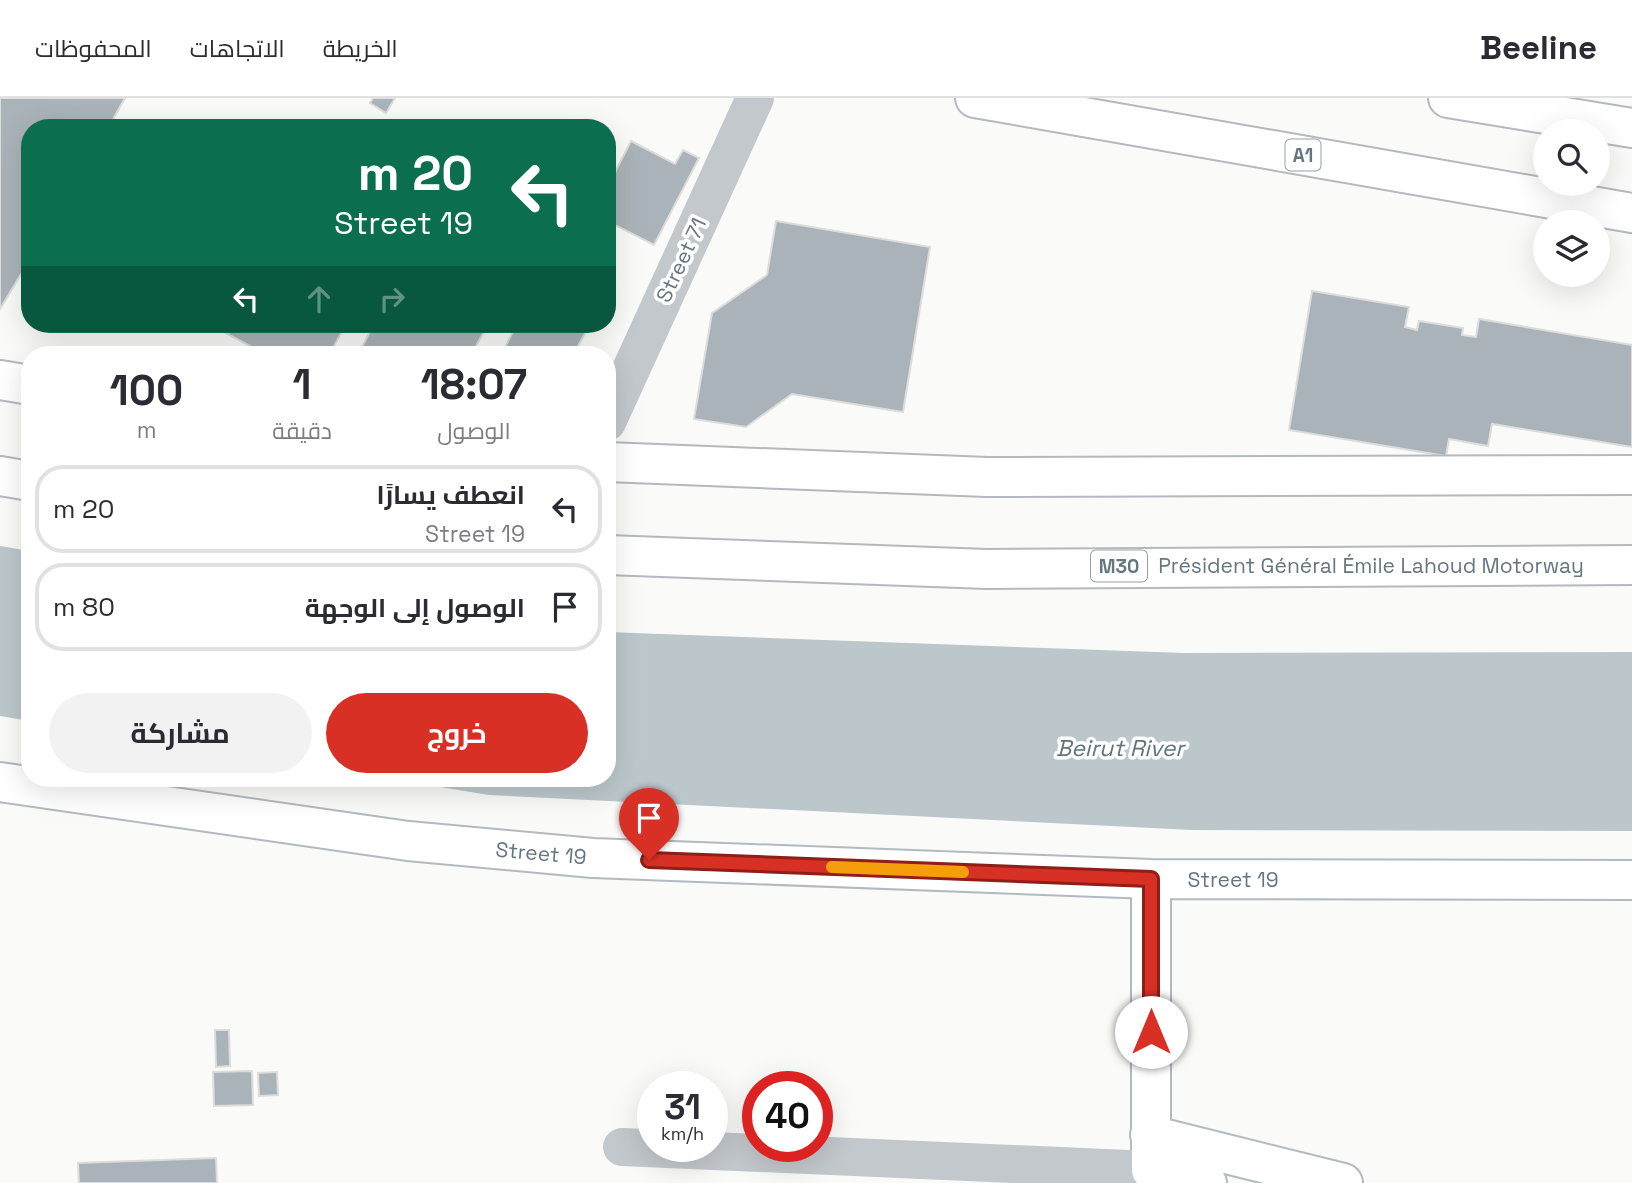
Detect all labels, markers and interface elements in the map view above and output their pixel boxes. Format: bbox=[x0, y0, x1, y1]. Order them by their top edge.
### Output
text: Beeline bbox=[1480, 27, 1597, 69]
text: المحفوظات bbox=[35, 33, 152, 64]
text: الاتجاهات bbox=[190, 33, 285, 64]
text: الخريطة bbox=[323, 33, 398, 64]
map controls bbox=[1533, 119, 1610, 287]
button: search bbox=[1533, 119, 1610, 196]
road number: A1 bbox=[1286, 139, 1320, 170]
text: 20 m bbox=[358, 142, 473, 204]
icon: left bbox=[497, 147, 588, 238]
text: Street 19 bbox=[334, 203, 473, 243]
button: layers bbox=[1533, 210, 1610, 287]
street label: Street 71 bbox=[650, 214, 712, 306]
icon: left bbox=[227, 280, 265, 318]
icon: ahead bbox=[300, 280, 338, 318]
icon: right bbox=[373, 280, 411, 318]
text: 1 bbox=[293, 358, 312, 411]
text: 18:07 bbox=[421, 358, 527, 411]
text: 100 bbox=[110, 364, 183, 417]
text: m bbox=[137, 415, 156, 445]
text: دقيقة bbox=[272, 416, 332, 446]
text: الوصول bbox=[437, 416, 511, 446]
text: انعطف يسارًا bbox=[377, 478, 525, 512]
icon: left bbox=[546, 490, 584, 528]
text: 20 m bbox=[53, 492, 114, 526]
text: Street 19 bbox=[425, 519, 525, 549]
road number: M30 bbox=[1091, 551, 1147, 582]
street label: Président Général Émile Lahoud Motorway bbox=[1158, 552, 1584, 579]
icon: arrive bbox=[546, 588, 584, 626]
text: 80 m bbox=[53, 590, 115, 624]
text: الوصول إلى الوجهة bbox=[305, 591, 525, 625]
button: مشاركة bbox=[49, 693, 312, 773]
button: خروج bbox=[326, 693, 588, 773]
water label: Beirut River bbox=[1056, 733, 1186, 763]
pin bbox=[619, 788, 679, 860]
icon: arrive bbox=[630, 799, 668, 837]
street label: Street 19 bbox=[494, 836, 588, 870]
street label: Street 19 bbox=[1187, 866, 1279, 893]
position arrow bbox=[1114, 995, 1188, 1069]
speed limit sign: 40 bbox=[742, 1071, 833, 1162]
text: 31 bbox=[664, 1085, 701, 1129]
text: km/h bbox=[661, 1122, 704, 1145]

